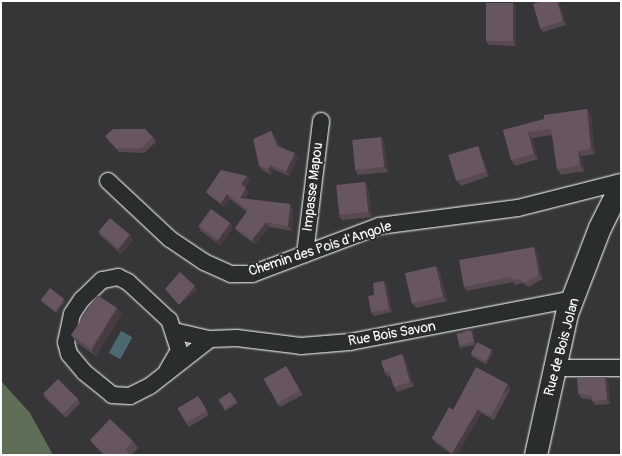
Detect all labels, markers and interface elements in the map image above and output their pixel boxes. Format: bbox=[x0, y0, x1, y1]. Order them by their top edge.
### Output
street label: Impasse Mapou bbox=[299, 141, 327, 233]
street label: Chemin des Pois d'Angole bbox=[246, 218, 394, 280]
street label: Rue de Bois Jolan bbox=[541, 296, 583, 398]
street label: Rue Bois Savon bbox=[347, 318, 437, 350]

